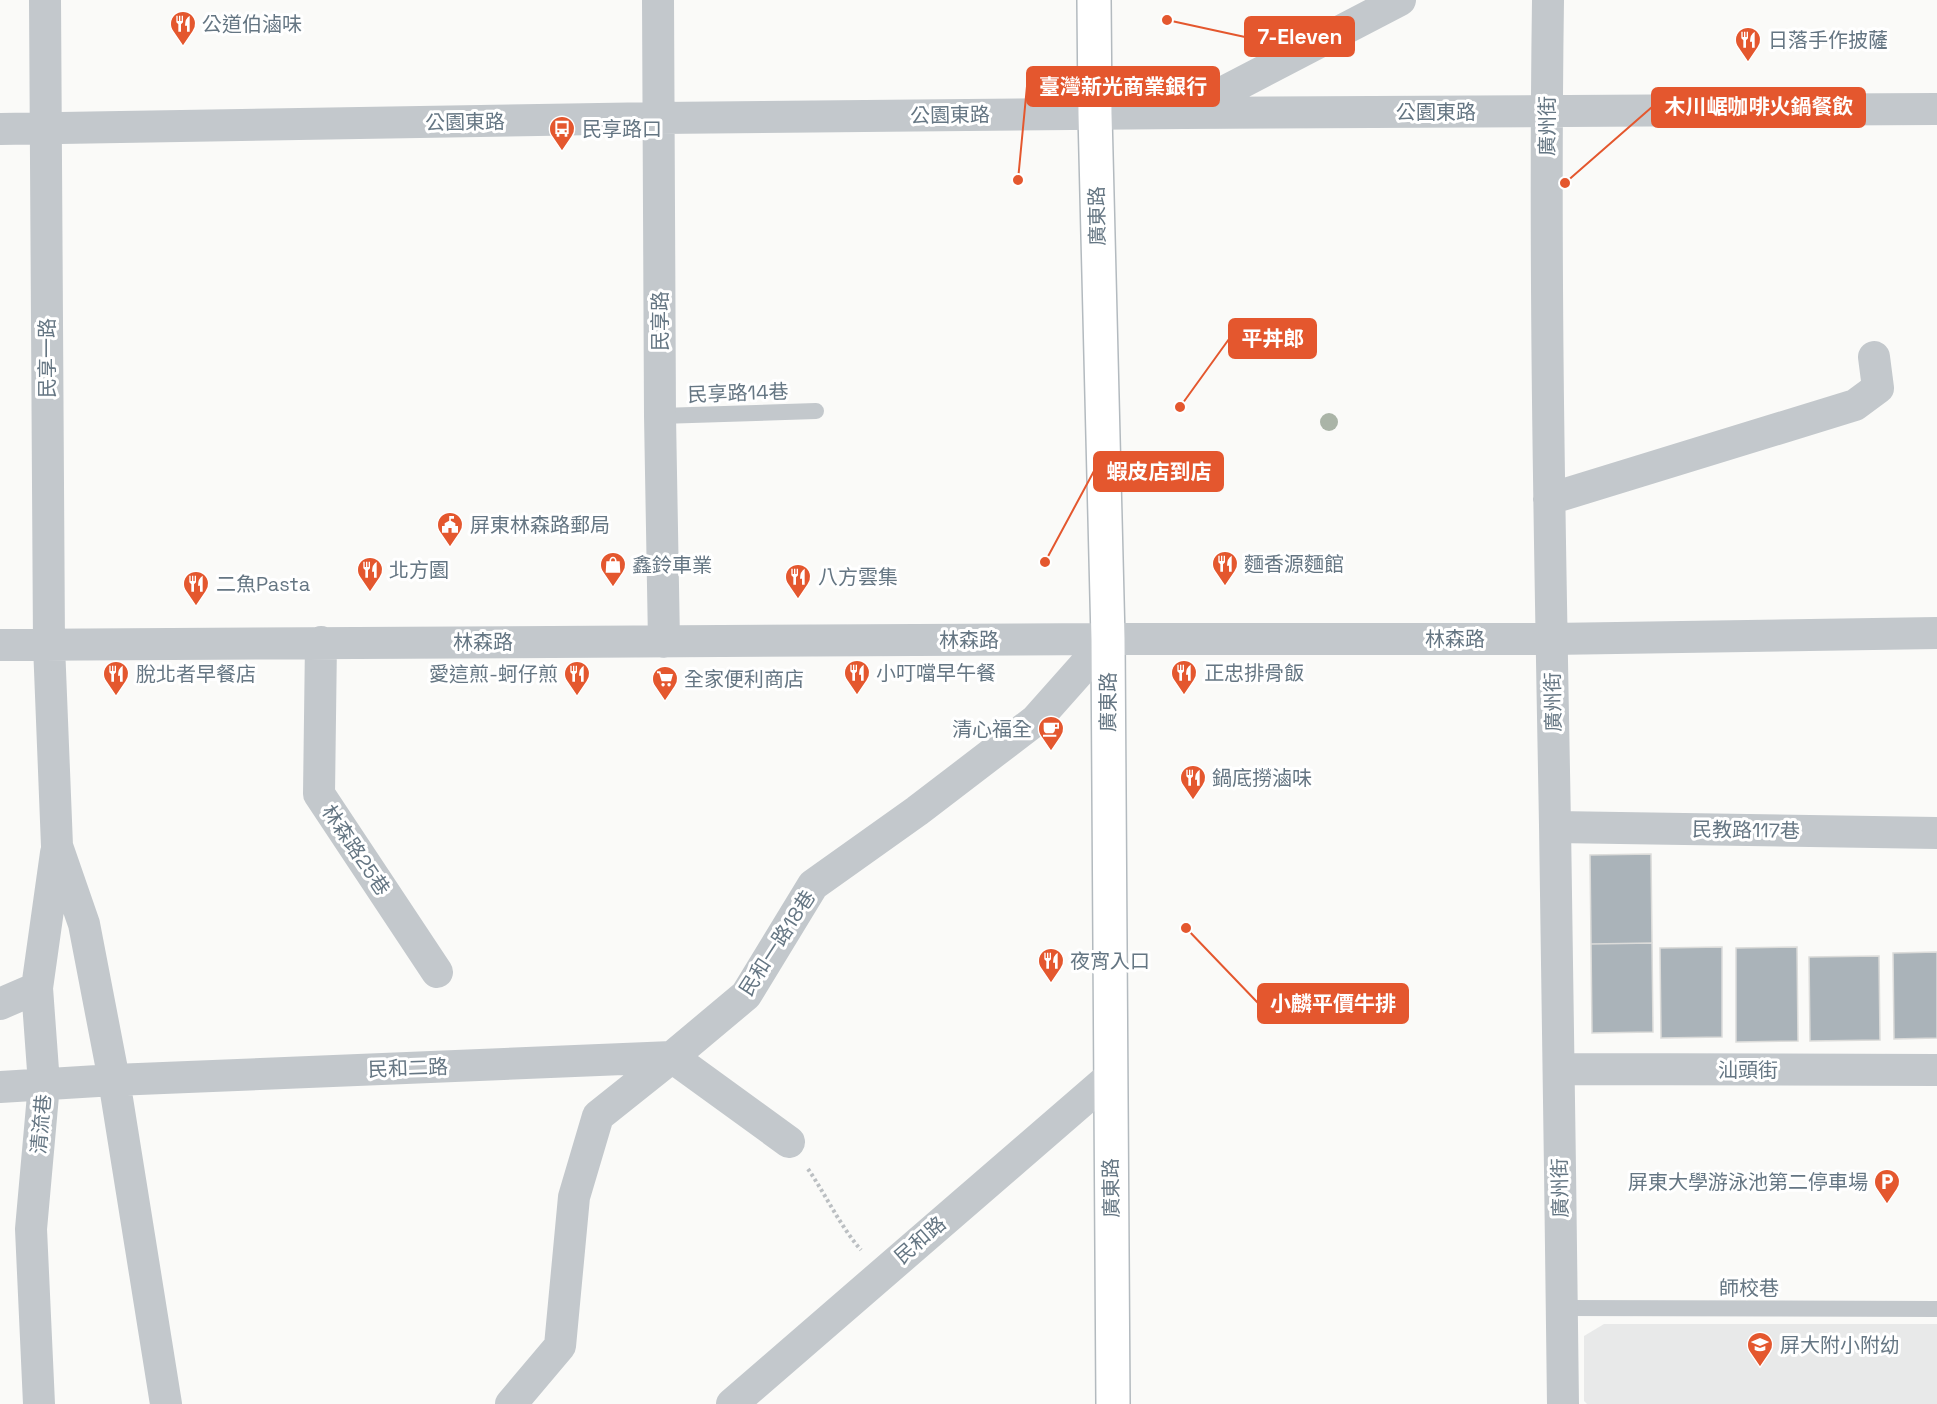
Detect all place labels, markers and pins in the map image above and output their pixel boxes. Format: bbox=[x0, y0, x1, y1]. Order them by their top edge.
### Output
restaurant icon: 公道伯滷味 bbox=[168, 9, 198, 47]
place label: 公道伯滷味 bbox=[202, 11, 302, 37]
callout: 7-Eleven bbox=[1245, 17, 1354, 56]
restaurant icon: 日落手作披薩 bbox=[1733, 25, 1763, 63]
place label: 日落手作披薩 bbox=[1768, 27, 1888, 53]
callout: 臺灣新光商業銀行 bbox=[1027, 67, 1219, 106]
callout: 木川崌咖啡火鍋餐飲 bbox=[1652, 88, 1865, 127]
bus stop icon: 民享路口 bbox=[547, 114, 577, 152]
place label: 民享路口 bbox=[582, 116, 662, 142]
callout: 平丼郎 bbox=[1229, 319, 1316, 358]
callout: 蝦皮店到店 bbox=[1094, 452, 1223, 491]
public building icon: 屏東林森路郵局 bbox=[435, 510, 465, 548]
place label: 屏東林森路郵局 bbox=[470, 512, 610, 538]
restaurant icon: 麵香源麵館 bbox=[1210, 549, 1240, 587]
shop icon: 鑫鈴車業 bbox=[598, 550, 628, 588]
place label: 麵香源麵館 bbox=[1244, 551, 1344, 577]
place label: 鑫鈴車業 bbox=[632, 552, 712, 578]
restaurant icon: 北方園 bbox=[355, 555, 385, 593]
place label: 北方園 bbox=[389, 557, 449, 583]
restaurant icon: 八方雲集 bbox=[783, 562, 813, 600]
place label: 八方雲集 bbox=[818, 564, 898, 590]
restaurant icon: 二魚Pasta bbox=[181, 569, 211, 607]
place label: 二魚Pasta bbox=[216, 571, 310, 597]
restaurant icon: 小叮噹早午餐 bbox=[842, 658, 872, 696]
restaurant icon: 正忠排骨飯 bbox=[1169, 658, 1199, 696]
restaurant icon: 脫北者早餐店 bbox=[101, 659, 131, 697]
restaurant icon: 愛這煎-蚵仔煎 bbox=[562, 659, 592, 697]
place label: 小叮噹早午餐 bbox=[876, 660, 996, 686]
place label: 正忠排骨飯 bbox=[1204, 660, 1304, 686]
place label: 脫北者早餐店 bbox=[136, 661, 256, 687]
place label: 愛這煎-蚵仔煎 bbox=[429, 661, 558, 687]
supermarket icon: 全家便利商店 bbox=[650, 664, 680, 702]
place label: 全家便利商店 bbox=[684, 666, 804, 692]
cafe icon: 清心福全 bbox=[1036, 714, 1066, 752]
place label: 清心福全 bbox=[952, 716, 1032, 742]
restaurant icon: 鍋底撈滷味 bbox=[1178, 763, 1208, 801]
place label: 鍋底撈滷味 bbox=[1212, 765, 1312, 791]
restaurant icon: 夜宵入口 bbox=[1036, 946, 1066, 984]
place label: 夜宵入口 bbox=[1070, 948, 1150, 974]
callout: 小麟平價牛排 bbox=[1258, 984, 1408, 1023]
parking icon: 屏東大學游泳池第二停車場 bbox=[1872, 1167, 1902, 1205]
place label: 屏東大學游泳池第二停車場 bbox=[1628, 1169, 1868, 1195]
school or university icon: 屏大附小附幼 bbox=[1745, 1330, 1775, 1368]
place label: 屏大附小附幼 bbox=[1780, 1332, 1900, 1358]

